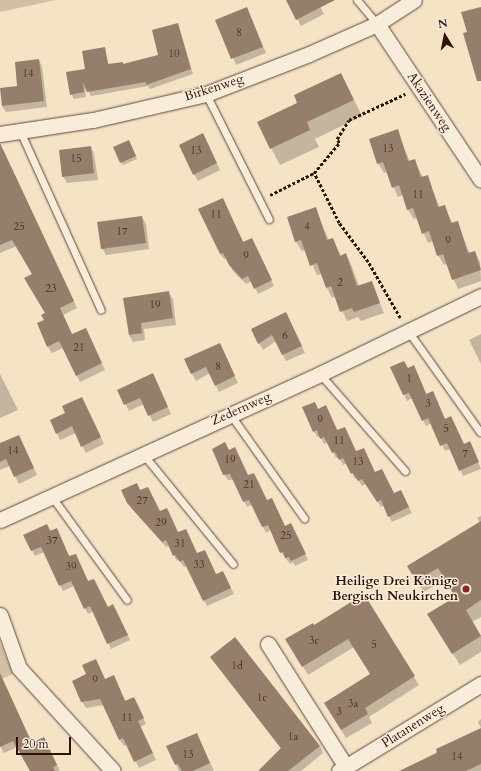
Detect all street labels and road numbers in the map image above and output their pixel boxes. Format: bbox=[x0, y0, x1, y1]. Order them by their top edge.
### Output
street label: Akazienweg bbox=[403, 69, 455, 135]
street label: Birkenweg bbox=[183, 71, 245, 105]
street label: Zedernweg bbox=[209, 389, 273, 429]
street label: Platanenweg bbox=[379, 701, 447, 751]

